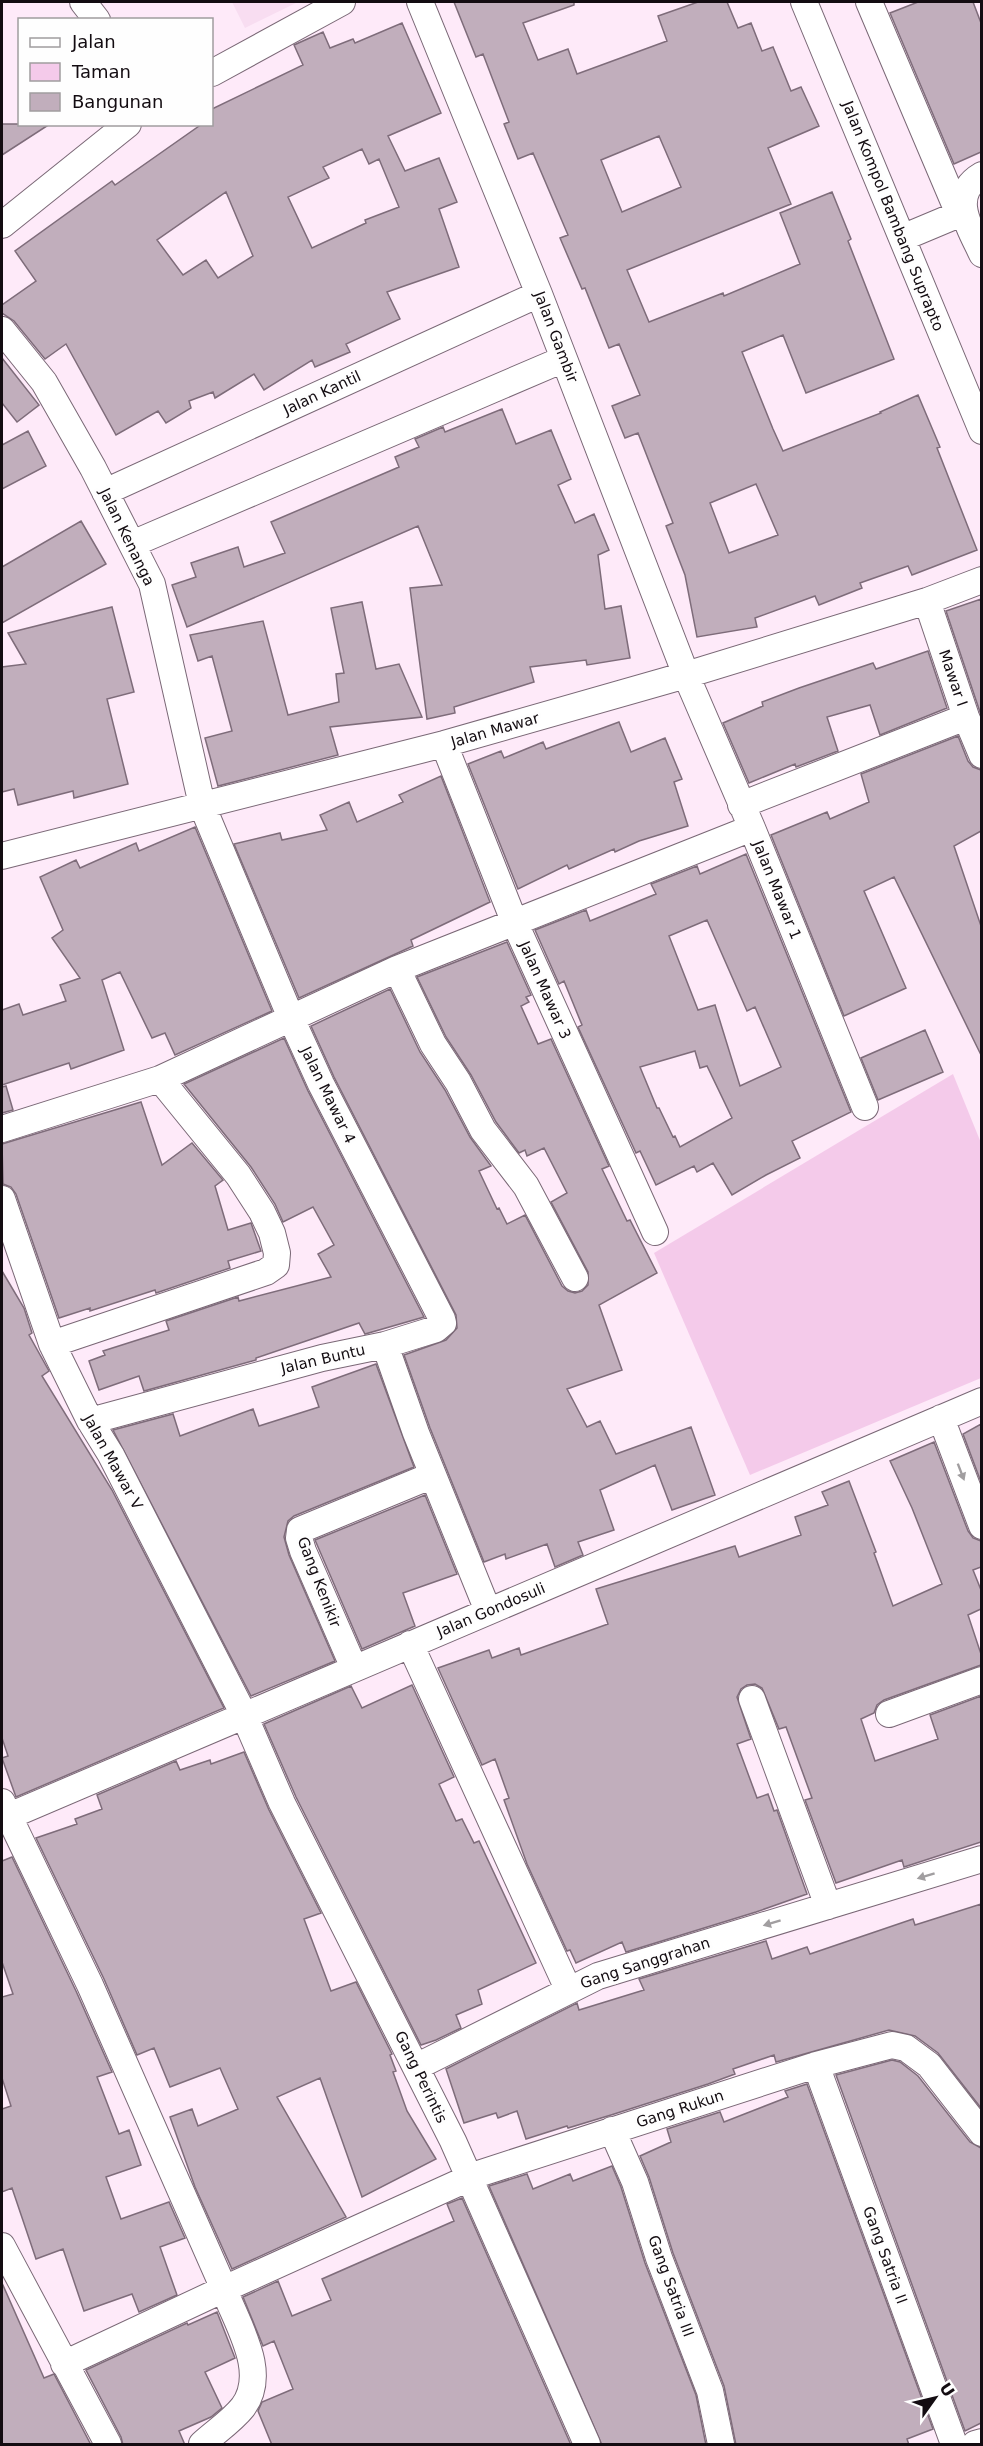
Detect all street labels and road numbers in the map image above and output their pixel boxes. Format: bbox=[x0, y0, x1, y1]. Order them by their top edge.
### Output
street label: Jalan Kompol Bambang Suprapto bbox=[838, 97, 948, 334]
street label: Jalan Gambir bbox=[530, 288, 582, 386]
street label: Jalan Kantil bbox=[279, 367, 364, 419]
street label: Jalan Kenanga bbox=[95, 484, 158, 589]
street label: Mawar I bbox=[935, 647, 971, 709]
street label: Jalan Mawar bbox=[448, 709, 542, 751]
street label: Jalan Mawar 1 bbox=[749, 837, 805, 942]
street label: Jalan Mawar 3 bbox=[515, 937, 575, 1042]
street label: Jalan Mawar 4 bbox=[296, 1043, 359, 1146]
street label: Jalan Buntu bbox=[278, 1341, 367, 1378]
street label: Jalan Mawar V bbox=[79, 1410, 147, 1513]
street label: Gang Kenikir bbox=[293, 1534, 345, 1631]
street label: Jalan Gondosuli bbox=[433, 1579, 548, 1641]
street label: Gang Sanggrahan bbox=[578, 1934, 712, 1992]
street label: Gang Perintis bbox=[391, 2028, 451, 2126]
street label: Gang Rukun bbox=[634, 2086, 726, 2132]
street label: Gang Satria II bbox=[859, 2204, 911, 2306]
street label: Gang Satria III bbox=[644, 2233, 698, 2339]

